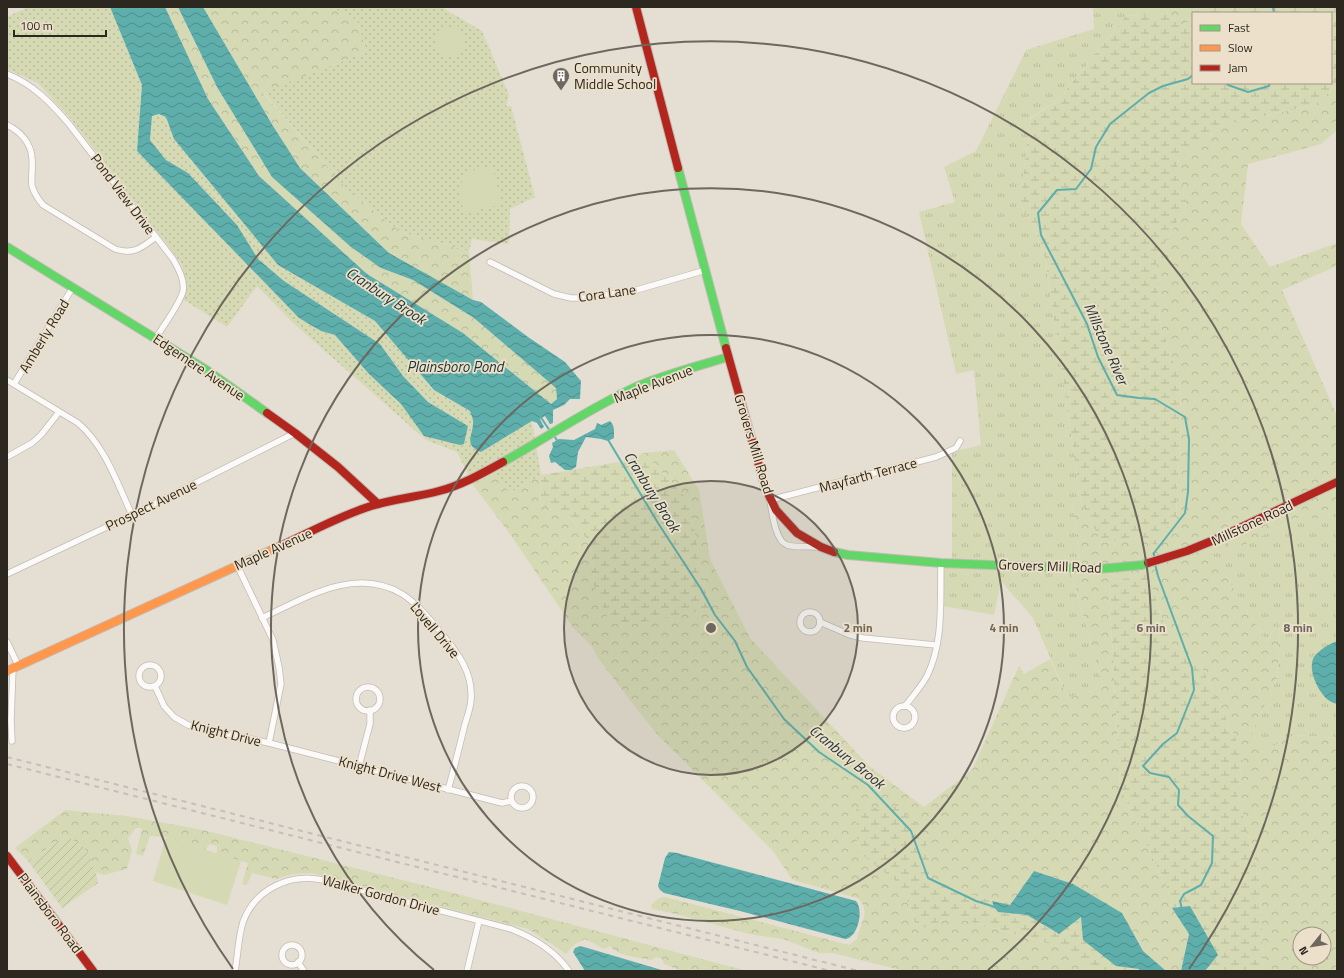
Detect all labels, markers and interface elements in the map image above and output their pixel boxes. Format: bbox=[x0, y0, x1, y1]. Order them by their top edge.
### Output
scale bar bbox=[14, 12, 106, 38]
legend bbox=[1192, 12, 1332, 84]
text: 100 m bbox=[20, 16, 53, 35]
text: Fast bbox=[1228, 18, 1251, 37]
text: Slow bbox=[1228, 38, 1253, 57]
place label: Community Middle School bbox=[574, 57, 656, 94]
text: Jam bbox=[1228, 58, 1248, 77]
building icon: Community Middle School bbox=[551, 66, 571, 91]
street label: Pond View Drive bbox=[86, 149, 161, 238]
water label: Cranbury Brook bbox=[342, 261, 433, 331]
street label: Cora Lane bbox=[577, 278, 637, 307]
street label: Amberly Road bbox=[13, 295, 74, 377]
water label: Millstone River bbox=[1078, 299, 1136, 390]
street label: Edgemere Avenue bbox=[149, 328, 249, 405]
water label: Plainsboro Pond bbox=[407, 355, 505, 378]
street label: Maple Avenue bbox=[610, 359, 695, 408]
street label: Grovers Mill Road bbox=[729, 391, 780, 496]
water label: Cranbury Brook bbox=[618, 447, 688, 539]
street label: Mayfarth Terrace bbox=[817, 451, 919, 498]
street label: Prospect Avenue bbox=[102, 473, 200, 536]
street label: Millstone Road bbox=[1207, 494, 1296, 551]
street label: Maple Avenue bbox=[230, 522, 315, 575]
street label: Grovers Mill Road bbox=[998, 553, 1102, 578]
street label: Lovell Drive bbox=[406, 597, 465, 662]
text: 2 min bbox=[843, 618, 873, 637]
text: 4 min bbox=[989, 618, 1019, 637]
text: 6 min bbox=[1136, 618, 1166, 637]
text: 8 min bbox=[1283, 618, 1313, 637]
centre of rings bbox=[704, 621, 718, 635]
street label: Knight Drive bbox=[189, 714, 263, 751]
water label: Cranbury Brook bbox=[804, 719, 892, 796]
street label: Knight Drive West bbox=[336, 750, 444, 797]
street label: Plainsboro Road bbox=[13, 868, 88, 957]
street label: Walker Gordon Drive bbox=[320, 869, 442, 920]
north arrow bbox=[1292, 926, 1332, 966]
text: N bbox=[1295, 944, 1312, 958]

